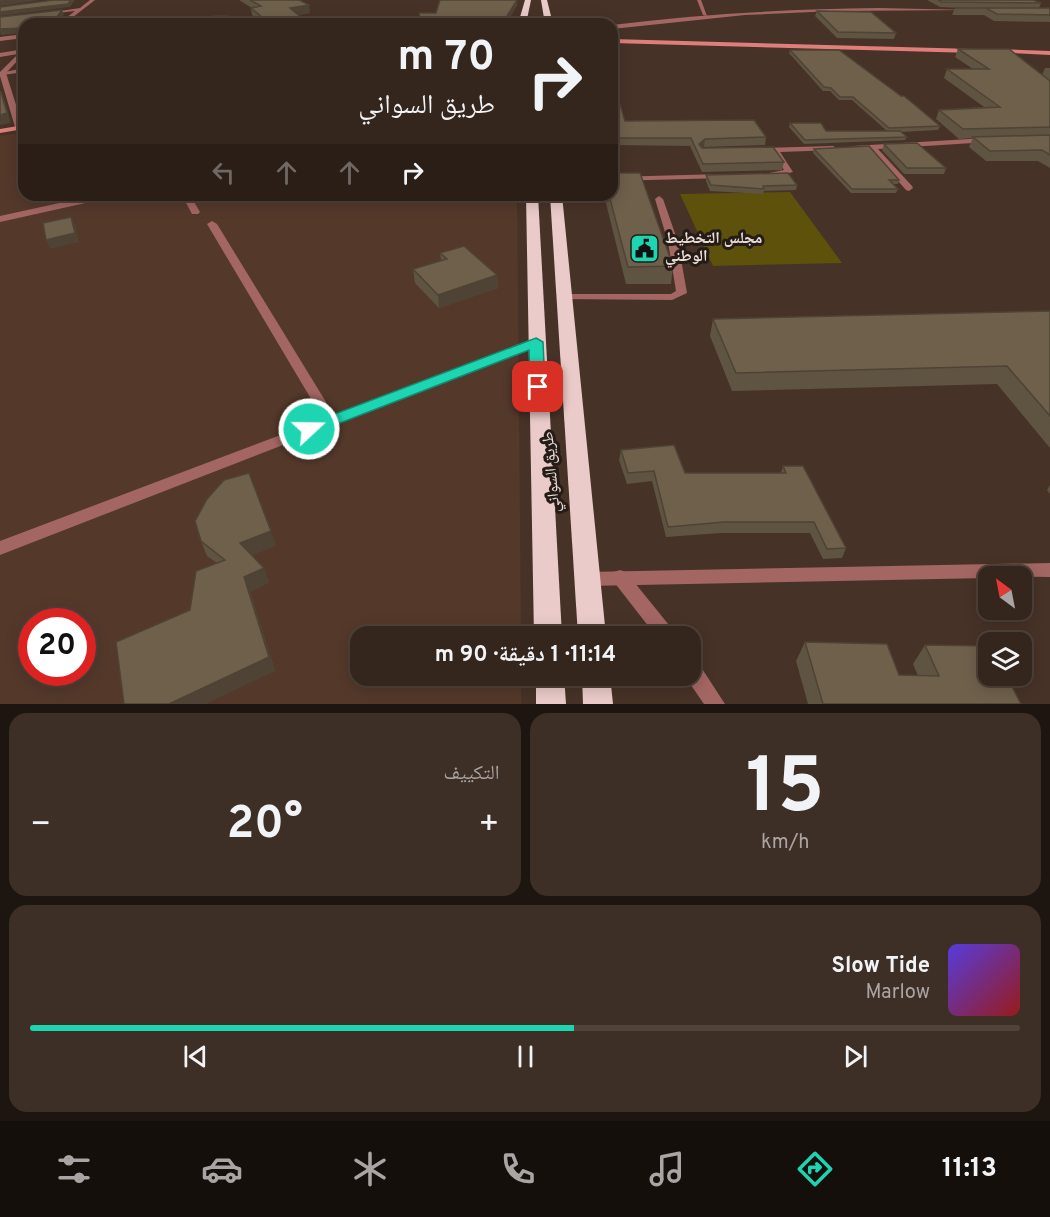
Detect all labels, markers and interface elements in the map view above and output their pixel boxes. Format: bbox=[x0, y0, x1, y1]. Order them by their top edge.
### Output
text: 70 m bbox=[397, 32, 495, 85]
icon: right bbox=[516, 42, 594, 120]
text: طريق السواني bbox=[358, 89, 495, 123]
icon: left bbox=[207, 156, 240, 189]
icon: ahead bbox=[270, 156, 303, 189]
icon: ahead bbox=[333, 156, 366, 189]
icon: right bbox=[396, 156, 429, 189]
place label: مجلس التخطيط الوطني bbox=[665, 229, 762, 268]
public building icon: مجلس التخطيط الوطني bbox=[628, 232, 660, 264]
pin bbox=[512, 361, 563, 412]
icon: arrive bbox=[521, 370, 554, 403]
position arrow bbox=[277, 397, 341, 461]
street label: طريق السواني bbox=[539, 431, 567, 513]
north arrow bbox=[978, 566, 1032, 620]
map controls bbox=[978, 566, 1032, 686]
speed limit sign: 20 bbox=[18, 608, 96, 686]
button: layers bbox=[978, 632, 1032, 686]
text: 11:14 · 1 دقيقة · 90 m bbox=[435, 642, 616, 669]
text: 15 bbox=[746, 741, 825, 840]
text: التكييف bbox=[443, 761, 500, 787]
text: 20° bbox=[227, 797, 303, 854]
text: − bbox=[30, 805, 51, 847]
text: + bbox=[478, 805, 499, 847]
text: km/h bbox=[761, 830, 810, 856]
text: Slow Tide bbox=[831, 953, 930, 980]
text: Marlow bbox=[866, 980, 930, 1006]
icon: previous bbox=[179, 1040, 212, 1073]
icon: pause bbox=[509, 1040, 542, 1073]
icon: next bbox=[839, 1040, 872, 1073]
icon: filters bbox=[53, 1148, 95, 1190]
icon: car bbox=[201, 1148, 243, 1190]
icon: climate bbox=[349, 1148, 391, 1190]
icon: phone bbox=[497, 1148, 539, 1190]
icon: music bbox=[646, 1148, 688, 1190]
icon: directions bbox=[794, 1148, 836, 1190]
text: 11:13 bbox=[942, 1152, 997, 1186]

